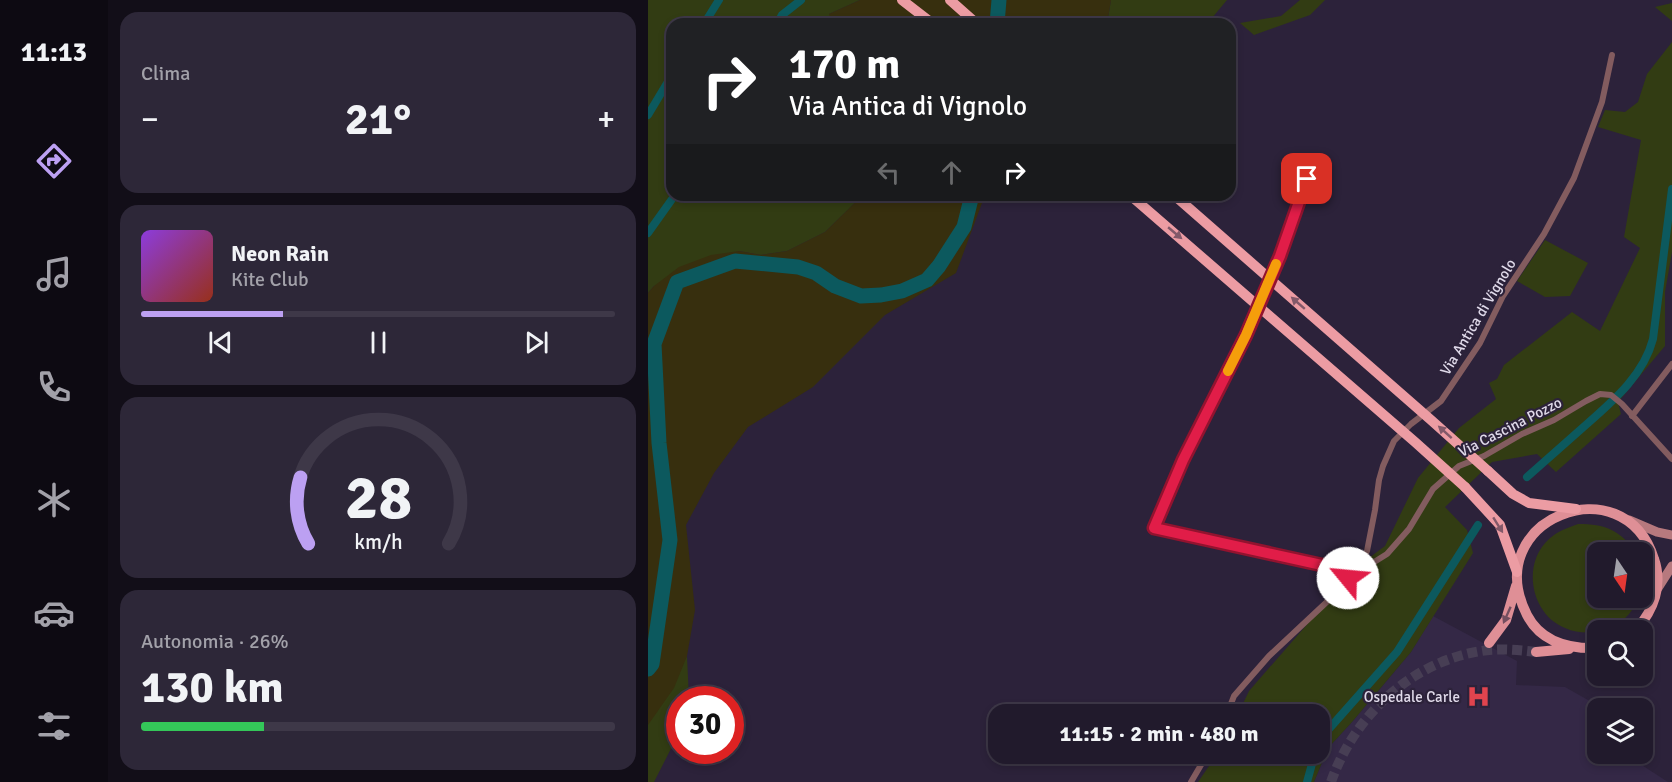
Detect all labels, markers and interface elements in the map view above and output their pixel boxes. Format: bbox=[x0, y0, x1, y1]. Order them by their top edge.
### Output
text: 11:13 bbox=[21, 36, 87, 69]
text: 170 m bbox=[789, 39, 900, 90]
icon: right bbox=[690, 42, 768, 120]
text: Clima bbox=[141, 61, 190, 86]
text: Via Antica di Vignolo bbox=[789, 90, 1027, 123]
text: 21° bbox=[345, 92, 411, 147]
text: − bbox=[141, 99, 159, 140]
text: + bbox=[597, 99, 615, 140]
icon: directions bbox=[33, 140, 75, 182]
pin bbox=[1281, 153, 1332, 204]
icon: left bbox=[872, 156, 905, 189]
icon: ahead bbox=[935, 156, 968, 189]
icon: right bbox=[998, 156, 1031, 189]
icon: arrive bbox=[1290, 162, 1323, 195]
one-way arrow bbox=[1167, 226, 1182, 239]
text: Neon Rain bbox=[231, 240, 329, 267]
icon: music bbox=[33, 253, 75, 295]
street label: Via Antica di Vignolo bbox=[1436, 256, 1520, 378]
text: Kite Club bbox=[231, 267, 309, 292]
one-way arrow bbox=[1291, 297, 1306, 310]
icon: previous bbox=[204, 326, 237, 359]
icon: pause bbox=[362, 326, 395, 359]
icon: next bbox=[520, 326, 553, 359]
icon: phone bbox=[33, 366, 75, 408]
street label: Via Cascina Pozzo bbox=[1455, 393, 1565, 461]
one-way arrow bbox=[1438, 426, 1453, 439]
text: 28 bbox=[344, 459, 412, 536]
icon: climate bbox=[33, 479, 75, 521]
one-way arrow bbox=[1493, 517, 1504, 533]
text: km/h bbox=[354, 530, 402, 556]
north arrow bbox=[1587, 542, 1653, 608]
map controls bbox=[1587, 542, 1653, 764]
position arrow bbox=[1316, 546, 1380, 610]
icon: car bbox=[33, 592, 75, 634]
one-way arrow bbox=[1503, 606, 1512, 623]
button: search bbox=[1587, 620, 1653, 686]
text: Autonomia · 26% bbox=[141, 629, 289, 654]
text: 130 km bbox=[141, 660, 284, 715]
hospital icon: Ospedale Carle bbox=[1465, 684, 1491, 710]
speed limit sign: 30 bbox=[666, 686, 744, 764]
place label: Ospedale Carle bbox=[1364, 688, 1460, 706]
button: layers bbox=[1587, 698, 1653, 764]
icon: filters bbox=[33, 705, 75, 747]
text: 11:15 · 2 min · 480 m bbox=[1059, 720, 1259, 747]

